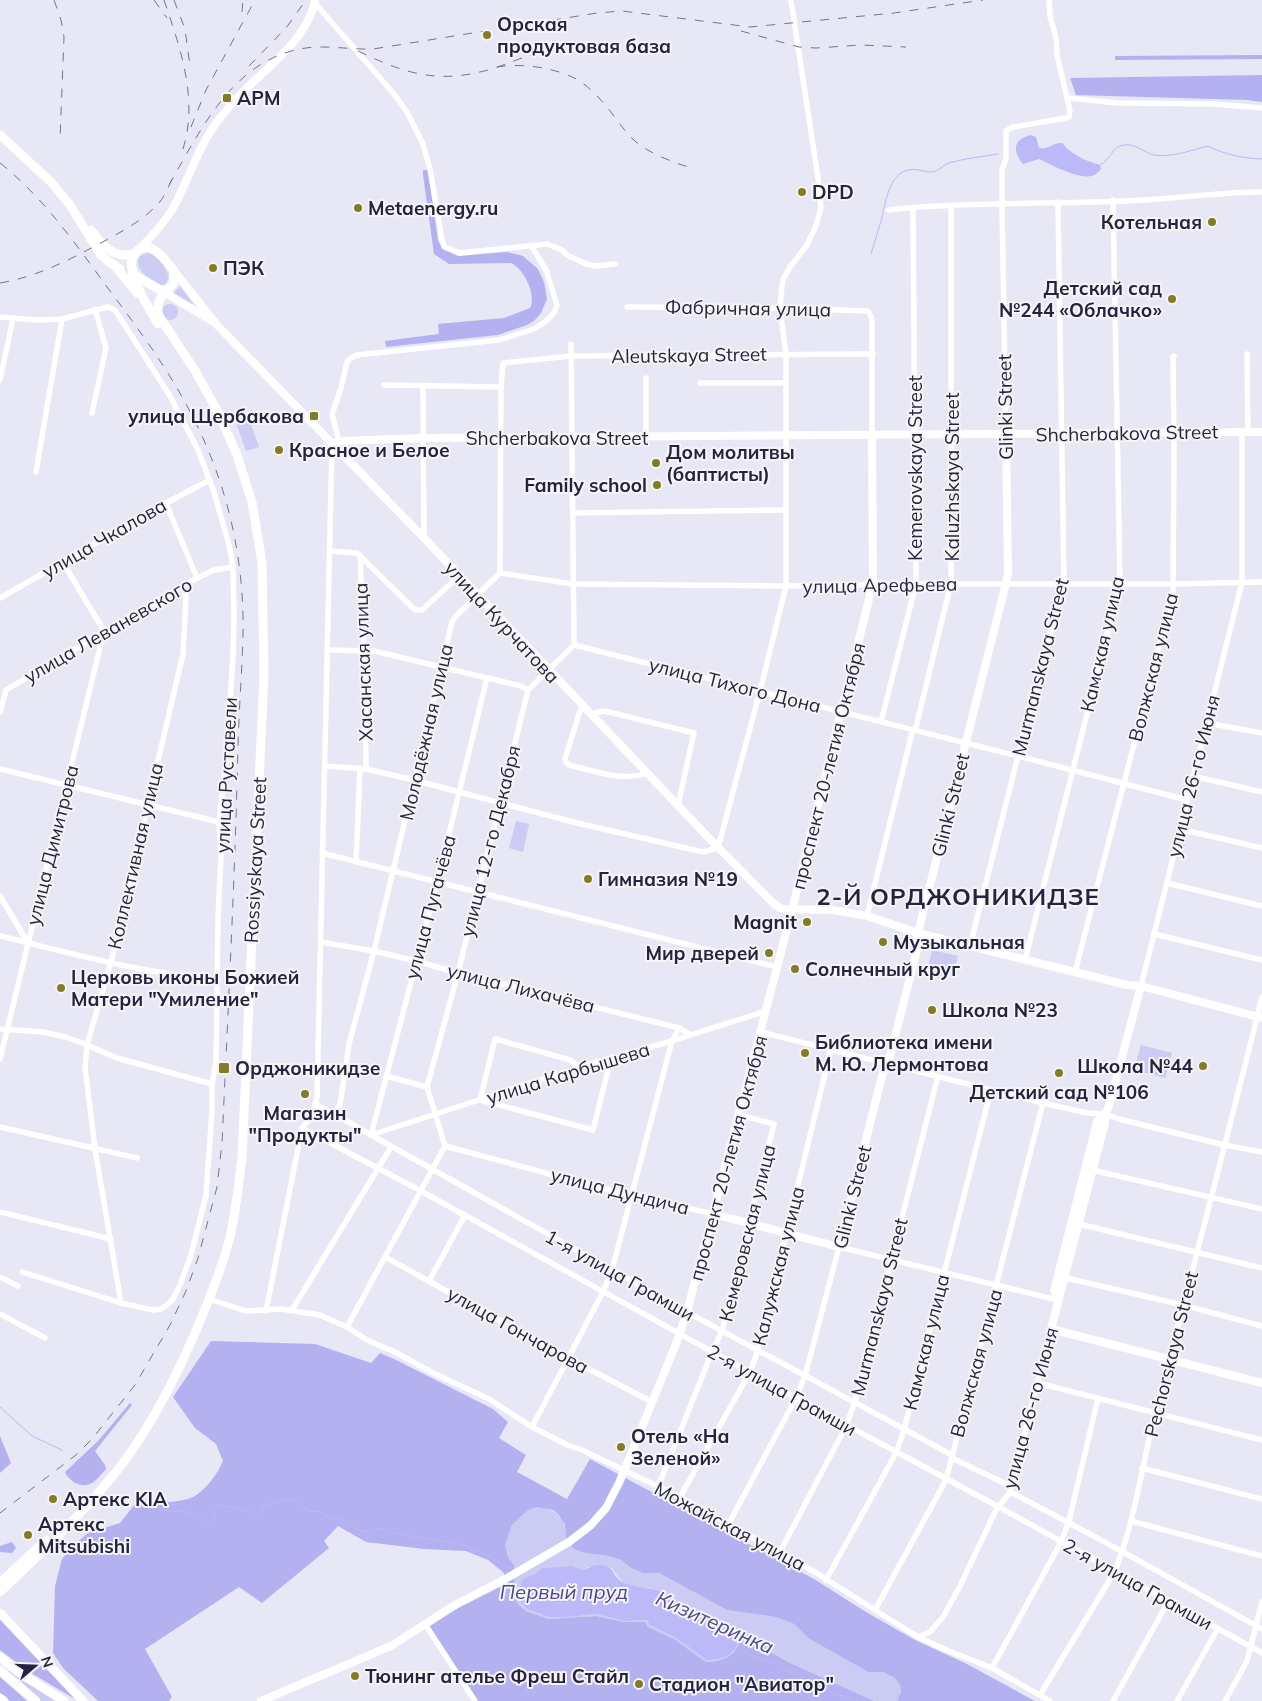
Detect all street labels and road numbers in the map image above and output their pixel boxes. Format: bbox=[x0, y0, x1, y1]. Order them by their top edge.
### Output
street label: Фабричная улица bbox=[665, 295, 831, 321]
street label: Aleutskaya Street bbox=[611, 342, 767, 368]
street label: Glinki Street bbox=[992, 354, 1018, 460]
street label: Kemerovskaya Street bbox=[903, 375, 927, 561]
street label: Kaluzhskaya Street bbox=[940, 392, 964, 562]
street label: Shcherbakova Street bbox=[1035, 419, 1219, 447]
street label: Shcherbakova Street bbox=[466, 426, 649, 450]
street label: улица Чкалова bbox=[38, 493, 170, 583]
street label: улица Курчатова bbox=[439, 556, 565, 688]
street label: улица Леваневского bbox=[20, 572, 196, 688]
street label: улица Арефьева bbox=[802, 572, 958, 598]
street label: Камская улица bbox=[1075, 574, 1129, 714]
street label: Murmanskaya Street bbox=[1006, 575, 1074, 758]
street label: Хасанская улица bbox=[348, 582, 378, 742]
street label: Волжская улица bbox=[1123, 590, 1183, 744]
street label: проспект 20-летия Октября bbox=[786, 640, 870, 892]
street label: Молодёжная улица bbox=[394, 641, 458, 823]
street label: улица Тихого Дона bbox=[646, 652, 824, 718]
street label: улица 26-го Июня bbox=[1161, 692, 1225, 860]
street label: улица Руставели bbox=[210, 696, 242, 854]
street label: улица 12-го Декабря bbox=[455, 743, 525, 939]
street label: Glinki Street bbox=[926, 750, 975, 859]
street label: Коллективная улица bbox=[102, 760, 168, 952]
street label: улица Димитрова bbox=[20, 762, 84, 928]
street label: Rossiyskaya Street bbox=[239, 776, 271, 944]
street label: улица Пугачёва bbox=[399, 832, 461, 982]
street label: улица Лихачёва bbox=[445, 958, 597, 1018]
street label: проспект 20-летия Октября bbox=[684, 1032, 772, 1284]
street label: улица Карбышева bbox=[483, 1037, 653, 1109]
street label: Кемеровская улица bbox=[713, 1142, 781, 1324]
street label: Glinki Street bbox=[828, 1142, 877, 1251]
street label: улица Дундича bbox=[548, 1162, 692, 1220]
street label: Калужская улица bbox=[747, 1184, 809, 1348]
street label: Murmanskaya Street bbox=[845, 1215, 913, 1398]
street label: 1-я улица Грамши bbox=[541, 1224, 699, 1326]
street label: Pechorskaya Street bbox=[1139, 1268, 1203, 1439]
street label: Камская улица bbox=[898, 1272, 954, 1412]
street label: улица Гончарова bbox=[443, 1281, 593, 1379]
street label: Волжская улица bbox=[945, 1286, 1007, 1440]
street label: улица 26-го Июня bbox=[997, 1324, 1063, 1492]
street label: 2-я улица Грамши bbox=[703, 1339, 861, 1441]
street label: Можайская улица bbox=[650, 1476, 810, 1576]
street label: 2-я улица Грамши bbox=[1059, 1533, 1217, 1635]

